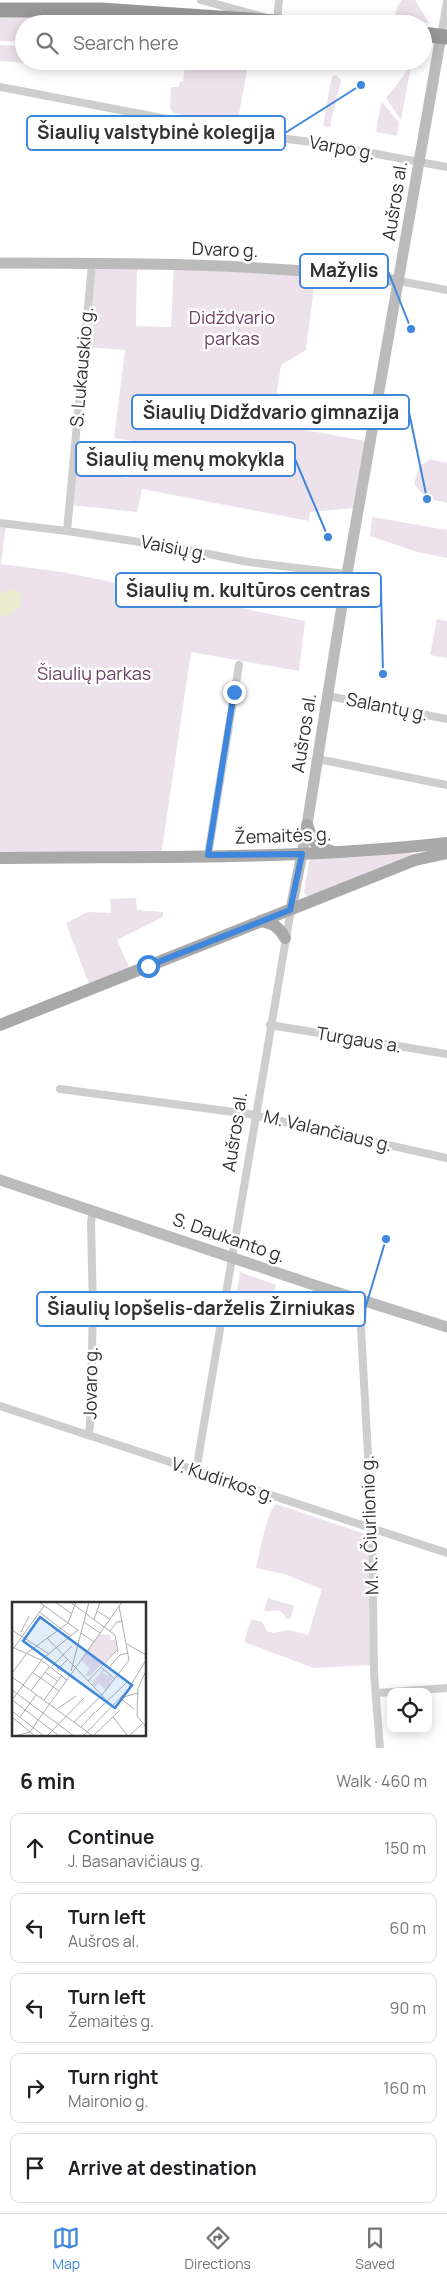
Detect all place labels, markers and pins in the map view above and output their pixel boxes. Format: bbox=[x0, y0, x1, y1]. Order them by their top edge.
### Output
callout: Šiaulių valstybinė kolegija bbox=[27, 116, 285, 150]
callout: Mažylis bbox=[300, 254, 388, 288]
callout: Šiaulių Didždvario gimnazija bbox=[132, 395, 409, 429]
callout: Šiaulių menų mokykla bbox=[76, 442, 295, 476]
callout: Šiaulių m. kultūros centras bbox=[116, 573, 381, 607]
callout: Šiaulių lopšelis-darželis Žirniukas bbox=[37, 1292, 365, 1326]

